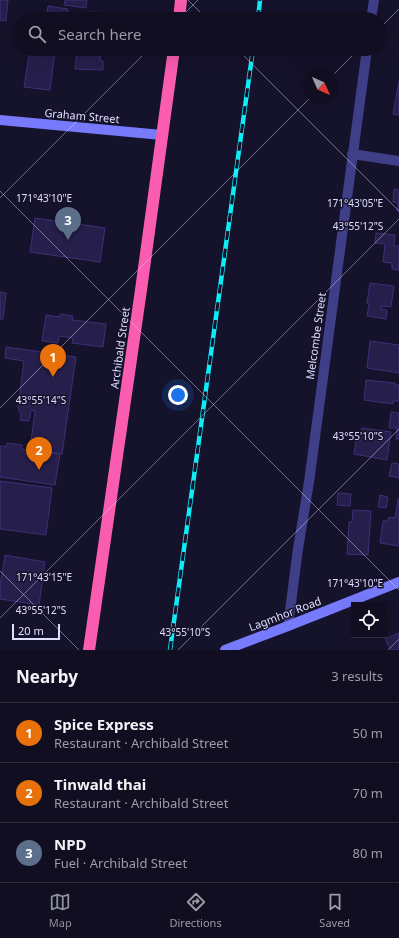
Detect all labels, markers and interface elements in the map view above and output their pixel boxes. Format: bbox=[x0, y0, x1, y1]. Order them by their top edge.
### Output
search box bbox=[12, 12, 387, 56]
icon: search bbox=[26, 23, 48, 45]
text: Search here bbox=[58, 24, 141, 44]
north arrow bbox=[303, 68, 339, 104]
street label: Graham Street bbox=[44, 105, 120, 126]
text: 171°43'10"E bbox=[16, 191, 72, 205]
text: 171°43'05"E bbox=[327, 196, 383, 210]
pin: 3 bbox=[55, 207, 81, 240]
text: 43°55'12"S bbox=[333, 219, 384, 233]
street label: Melcombe Street bbox=[302, 291, 329, 380]
street label: Archibald Street bbox=[106, 306, 133, 390]
pin: 1 bbox=[40, 344, 66, 377]
your location bbox=[168, 385, 188, 405]
text: 43°55'14"S bbox=[16, 393, 67, 407]
text: 43°55'10"S bbox=[333, 429, 384, 443]
pin: 2 bbox=[26, 437, 52, 470]
text: 171°43'15"E bbox=[16, 570, 72, 584]
text: 171°43'10"E bbox=[327, 576, 383, 590]
street label: Lagmhor Road bbox=[247, 593, 323, 634]
map controls bbox=[351, 602, 387, 638]
button: locate bbox=[351, 602, 387, 638]
text: 43°55'12"S bbox=[16, 603, 67, 617]
scale bar bbox=[12, 622, 60, 641]
text: 20 m bbox=[18, 623, 44, 638]
text: 43°55'10"S bbox=[160, 625, 211, 639]
text: Nearby bbox=[16, 665, 78, 688]
text: 3 results bbox=[331, 667, 383, 685]
text: Spice Express bbox=[54, 714, 154, 734]
text: 1 bbox=[25, 724, 33, 742]
text: 50 m bbox=[353, 724, 383, 742]
text: Restaurant · Archibald Street bbox=[54, 734, 228, 752]
text: Tinwald thai bbox=[54, 774, 146, 794]
text: 2 bbox=[25, 784, 33, 802]
text: 70 m bbox=[353, 784, 383, 802]
text: Restaurant · Archibald Street bbox=[54, 794, 228, 812]
text: NPD bbox=[54, 834, 87, 854]
text: 3 bbox=[25, 844, 33, 862]
text: 80 m bbox=[353, 844, 383, 862]
text: Fuel · Archibald Street bbox=[54, 854, 187, 872]
tab: Map bbox=[49, 891, 72, 930]
tab: Directions bbox=[169, 891, 222, 930]
tab: Saved bbox=[319, 891, 350, 930]

